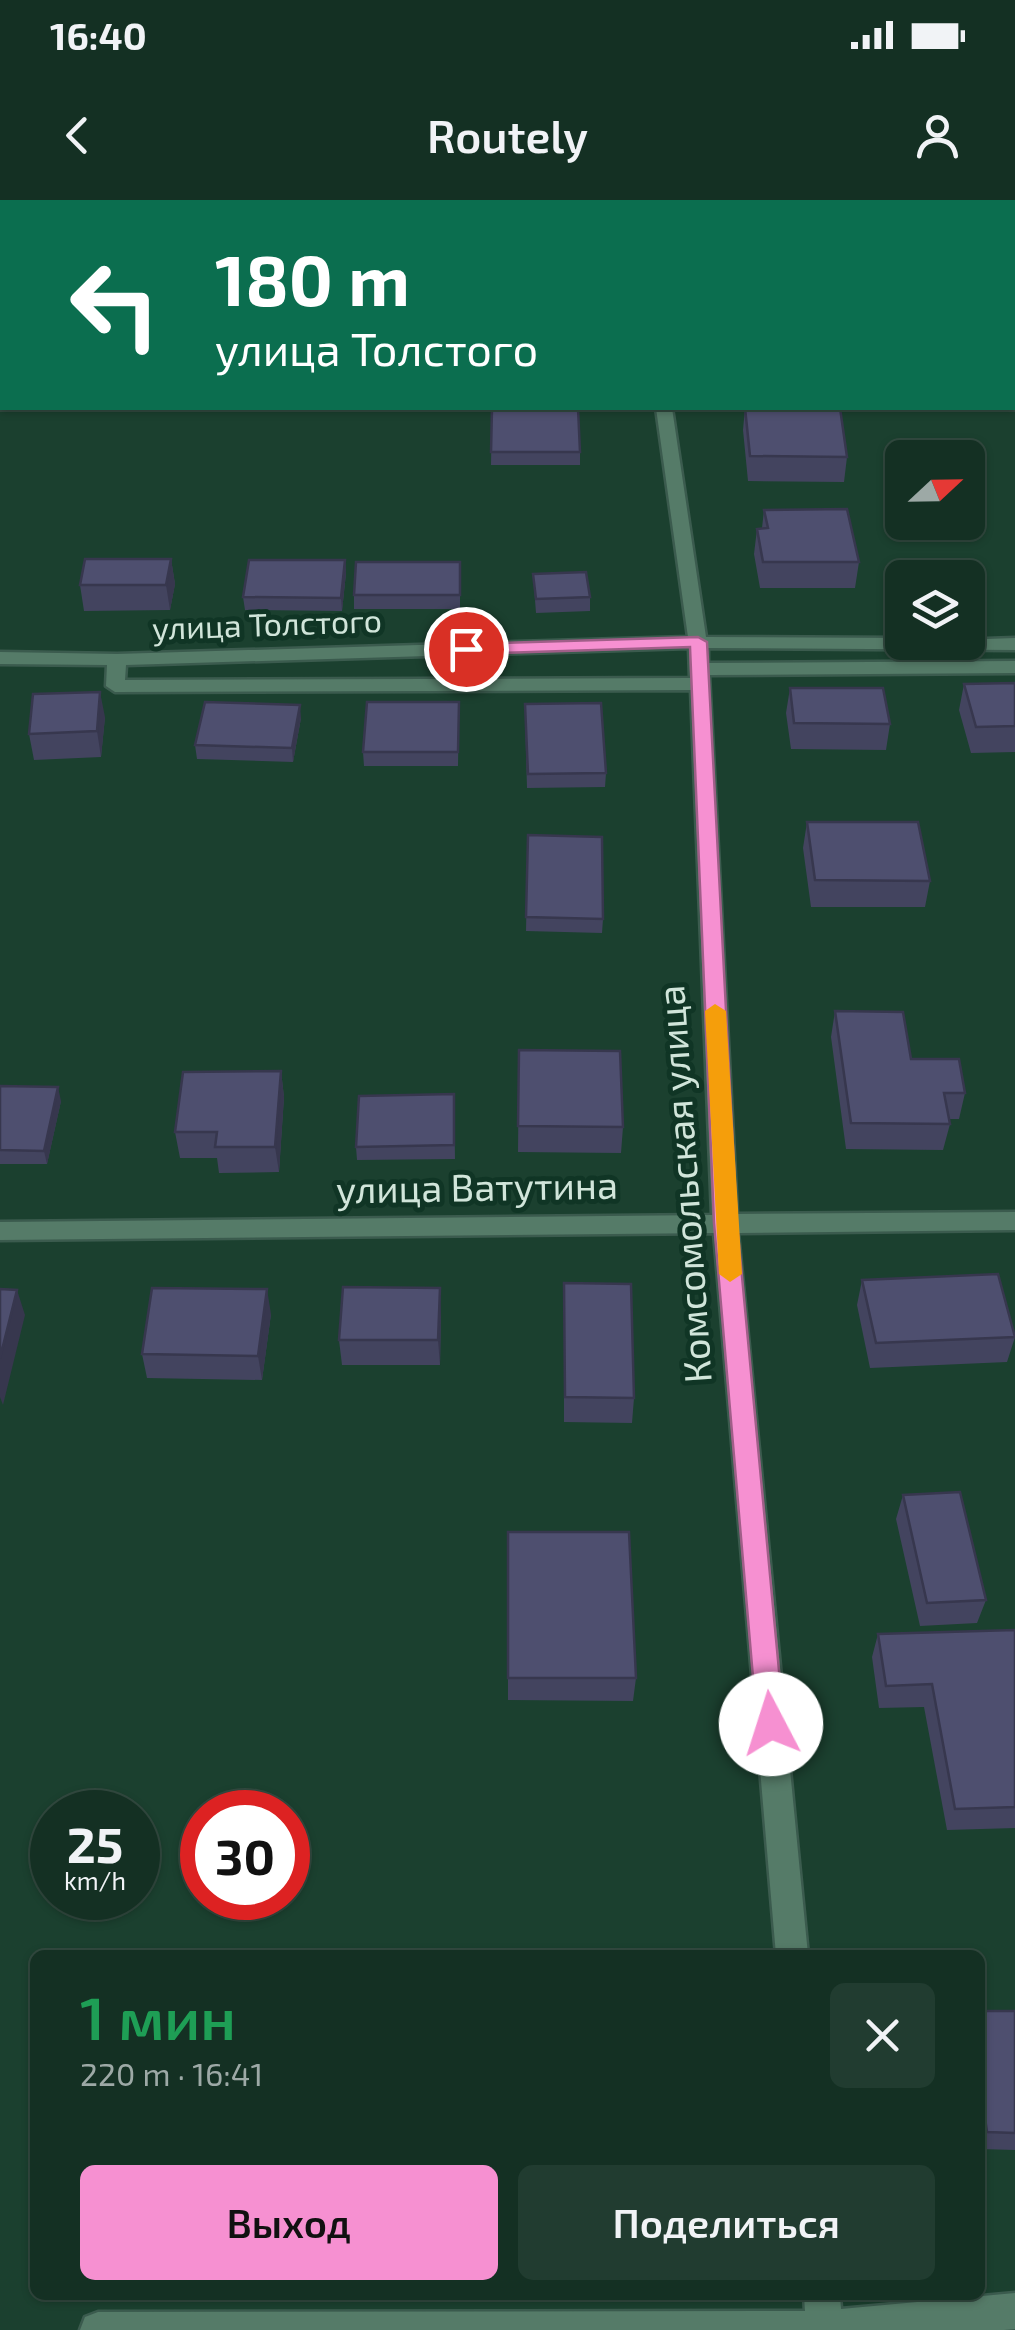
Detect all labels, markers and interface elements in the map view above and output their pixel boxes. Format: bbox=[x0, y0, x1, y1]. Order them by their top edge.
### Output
text: 16:40 bbox=[50, 12, 147, 58]
icon: back bbox=[50, 108, 105, 163]
text: Routely bbox=[427, 108, 588, 162]
icon: person bbox=[910, 108, 965, 163]
text: 180 m bbox=[215, 236, 410, 320]
icon: left bbox=[50, 240, 180, 370]
text: улица Толстого bbox=[215, 321, 538, 375]
north arrow bbox=[885, 440, 985, 540]
map controls bbox=[885, 440, 985, 660]
button: layers bbox=[885, 560, 985, 660]
street label: улица Толстого bbox=[151, 600, 382, 647]
pin bbox=[424, 607, 509, 692]
icon: arrive bbox=[439, 622, 494, 677]
street label: Комсомольская улица bbox=[646, 984, 720, 1385]
street label: улица Ватутина bbox=[336, 1161, 618, 1211]
position arrow bbox=[719, 1672, 823, 1776]
speed limit sign: 30 bbox=[180, 1790, 310, 1920]
text: 25 bbox=[67, 1813, 123, 1873]
text: km/h bbox=[64, 1865, 126, 1895]
text: 1 мин bbox=[80, 1980, 236, 2052]
button: close bbox=[830, 1983, 935, 2088]
text: 220 m · 16:41 bbox=[80, 2054, 263, 2092]
button: Выход bbox=[80, 2165, 498, 2280]
button: Поделиться bbox=[518, 2165, 935, 2280]

